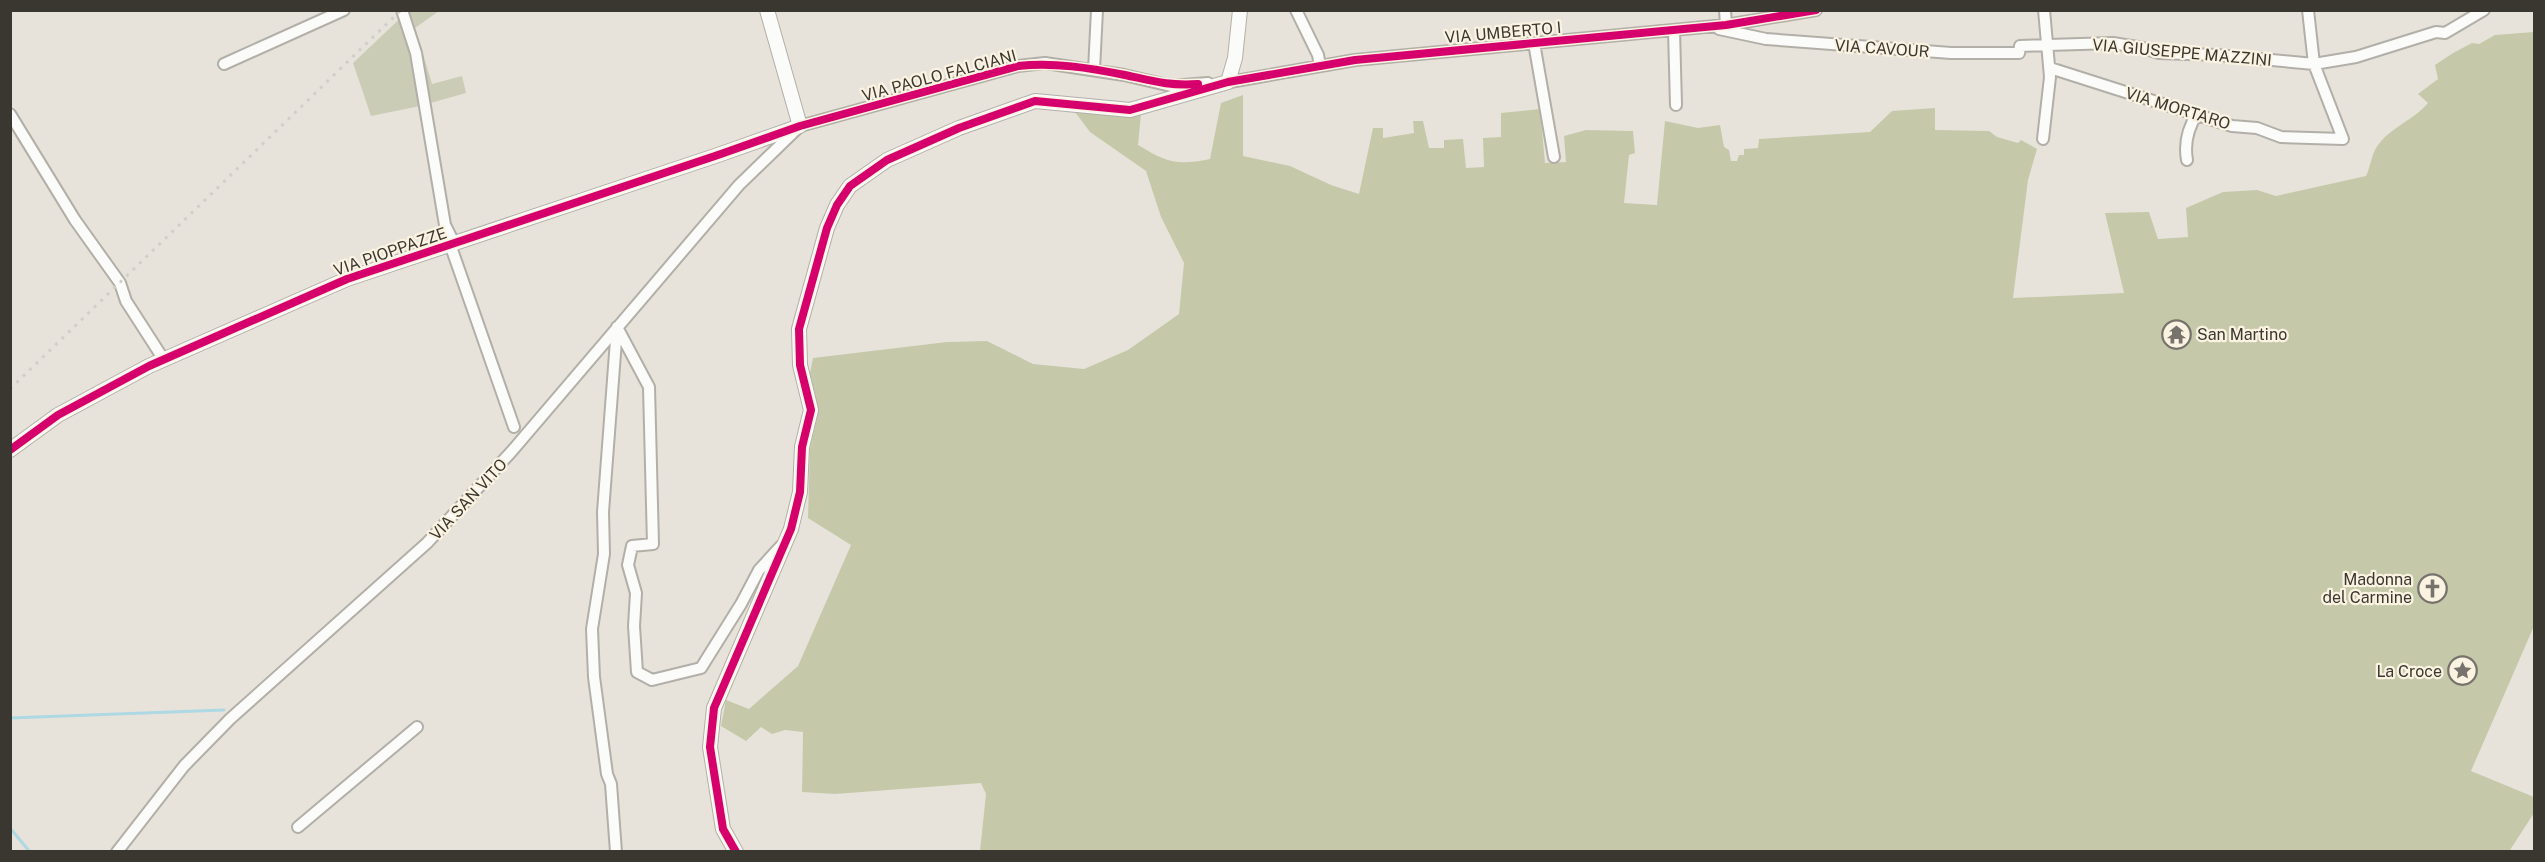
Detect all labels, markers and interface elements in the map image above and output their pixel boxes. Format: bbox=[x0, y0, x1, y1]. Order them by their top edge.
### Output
street label: VIA UMBERTO I bbox=[1444, 18, 1562, 47]
street label: VIA GIUSEPPE MAZZINI bbox=[2091, 35, 2273, 70]
street label: VIA CAVOUR bbox=[1834, 36, 1930, 61]
street label: VIA PAOLO FALCIANI bbox=[860, 46, 1018, 105]
street label: VIA MORTARO bbox=[2123, 83, 2233, 133]
street label: VIA PIOPPAZZE bbox=[331, 223, 449, 280]
temple icon: San Martino bbox=[2160, 318, 2192, 350]
place label: San Martino bbox=[2197, 325, 2287, 344]
street label: VIA SAN VITO bbox=[426, 455, 511, 544]
place label: Madonna del Carmine bbox=[2322, 570, 2412, 607]
church icon: Madonna del Carmine bbox=[2417, 572, 2449, 604]
place icon: La Croce bbox=[2447, 655, 2479, 687]
place label: La Croce bbox=[2376, 662, 2442, 681]

